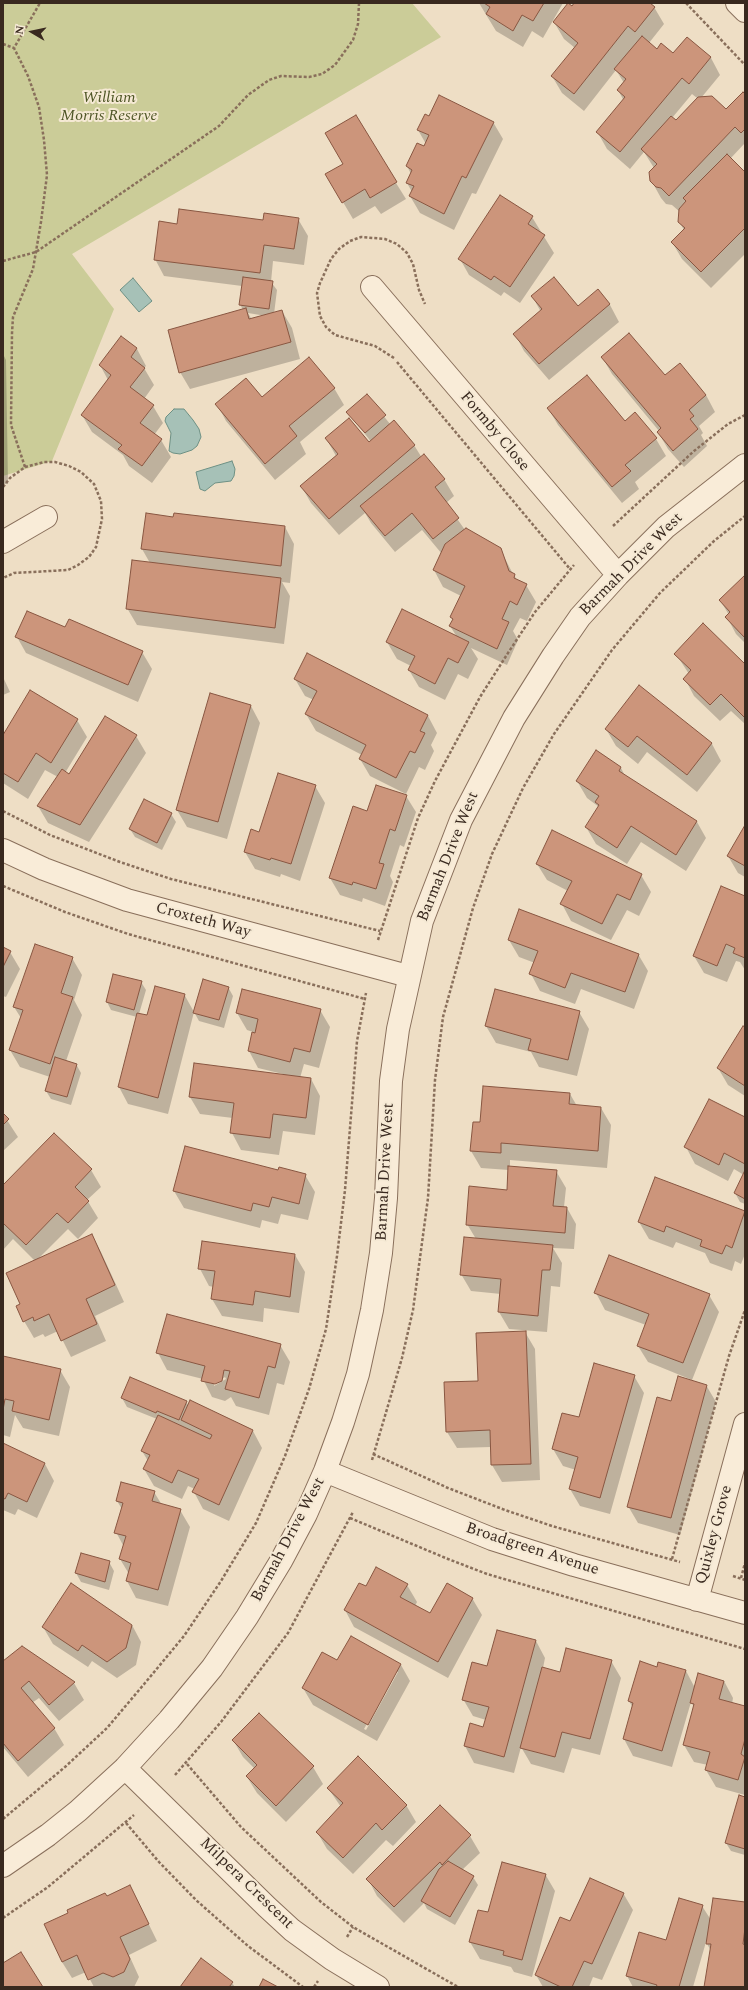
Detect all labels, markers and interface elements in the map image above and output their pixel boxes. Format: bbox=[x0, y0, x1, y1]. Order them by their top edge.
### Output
north arrow bbox=[12, 12, 52, 52]
text: N bbox=[11, 24, 29, 36]
park label: William Morris Reserve bbox=[61, 89, 157, 127]
street label: Formby Close bbox=[455, 388, 533, 476]
street label: Barmah Drive West bbox=[576, 509, 688, 621]
street label: Barmah Drive West bbox=[414, 789, 484, 925]
street label: Croxteth Way bbox=[153, 899, 253, 943]
street label: Barmah Drive West bbox=[373, 1103, 399, 1241]
street label: Barmah Drive West bbox=[248, 1474, 330, 1606]
street label: Quixley Grove bbox=[693, 1483, 737, 1587]
street label: Broadgreen Avenue bbox=[463, 1519, 601, 1581]
street label: Milpera Crescent bbox=[195, 1834, 297, 1934]

